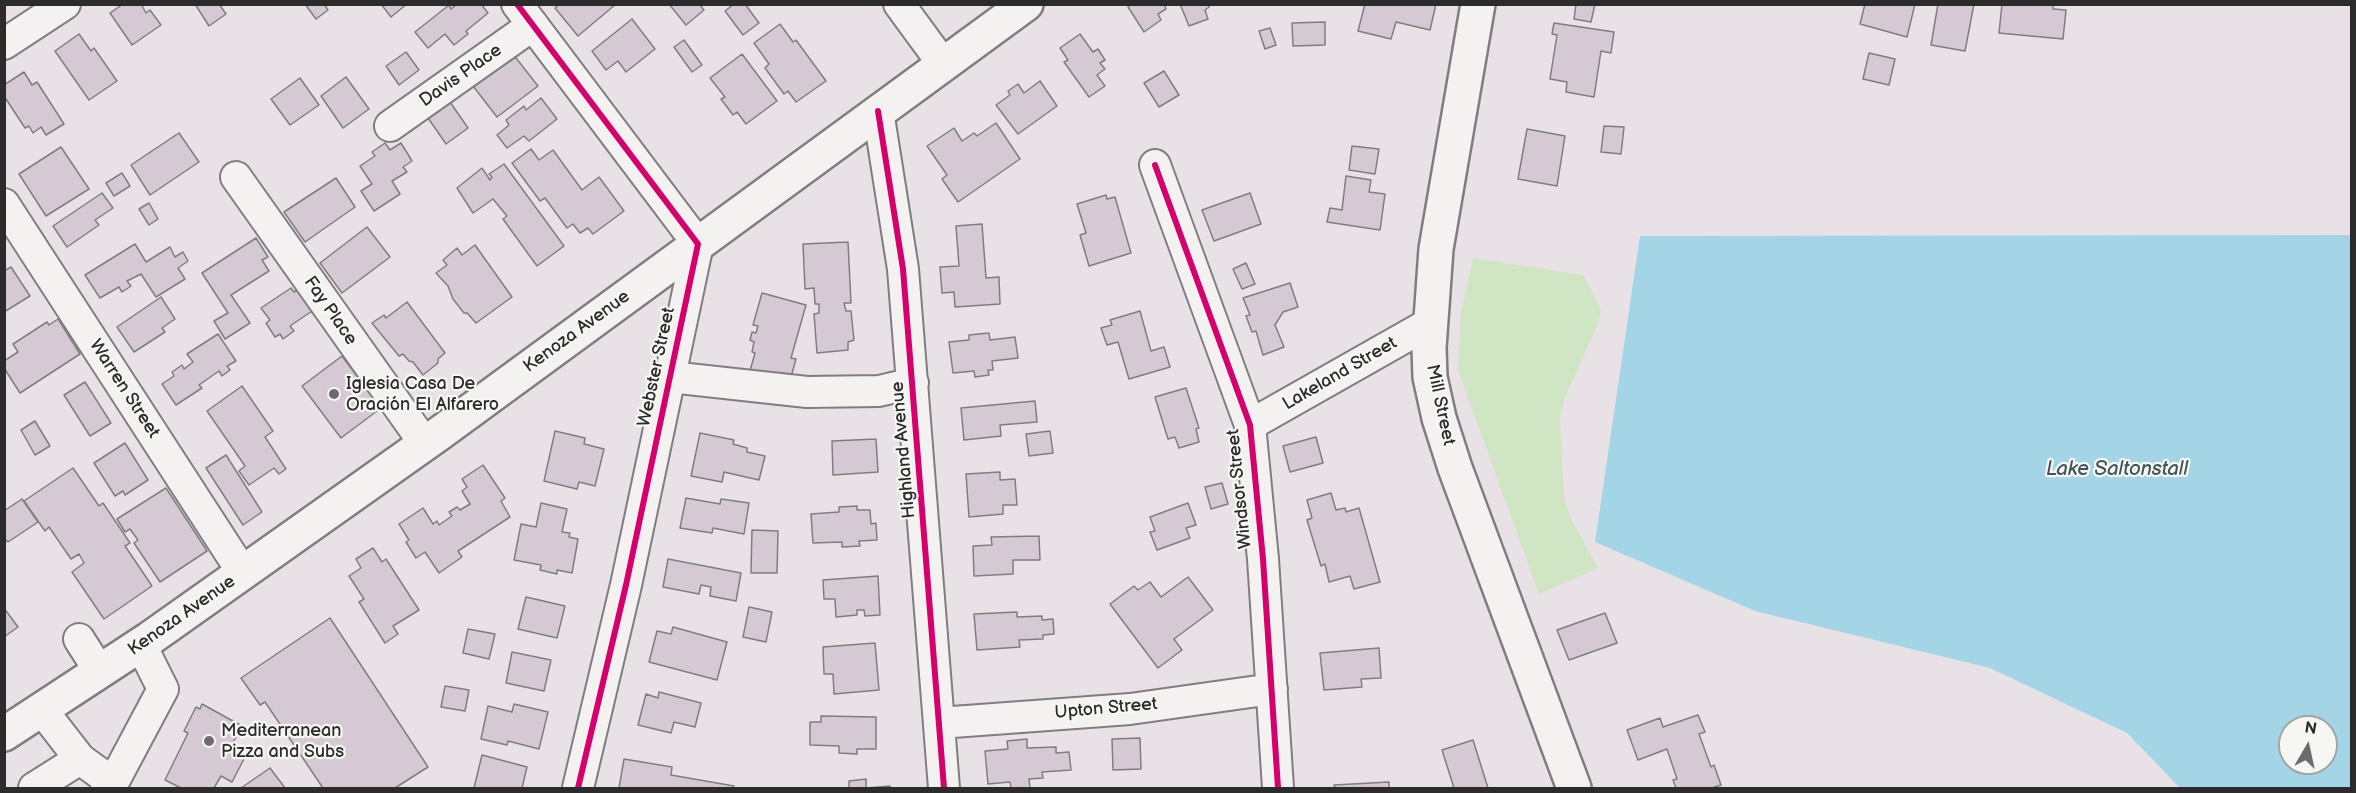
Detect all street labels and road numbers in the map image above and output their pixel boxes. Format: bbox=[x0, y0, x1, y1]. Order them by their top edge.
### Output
street label: Davis Place bbox=[416, 40, 506, 112]
street label: Fay Place bbox=[298, 272, 362, 350]
street label: Kenoza Avenue bbox=[520, 286, 634, 378]
street label: Webster Street bbox=[634, 305, 680, 429]
street label: Lakeland Street bbox=[1279, 333, 1401, 415]
street label: Warren Street bbox=[84, 336, 164, 442]
street label: Mill Street bbox=[1421, 363, 1459, 447]
street label: Highland Avenue bbox=[887, 381, 921, 519]
street label: Windsor Street bbox=[1223, 428, 1257, 550]
street label: Kenoza Avenue bbox=[124, 571, 240, 661]
street label: Upton Street bbox=[1054, 694, 1158, 724]

